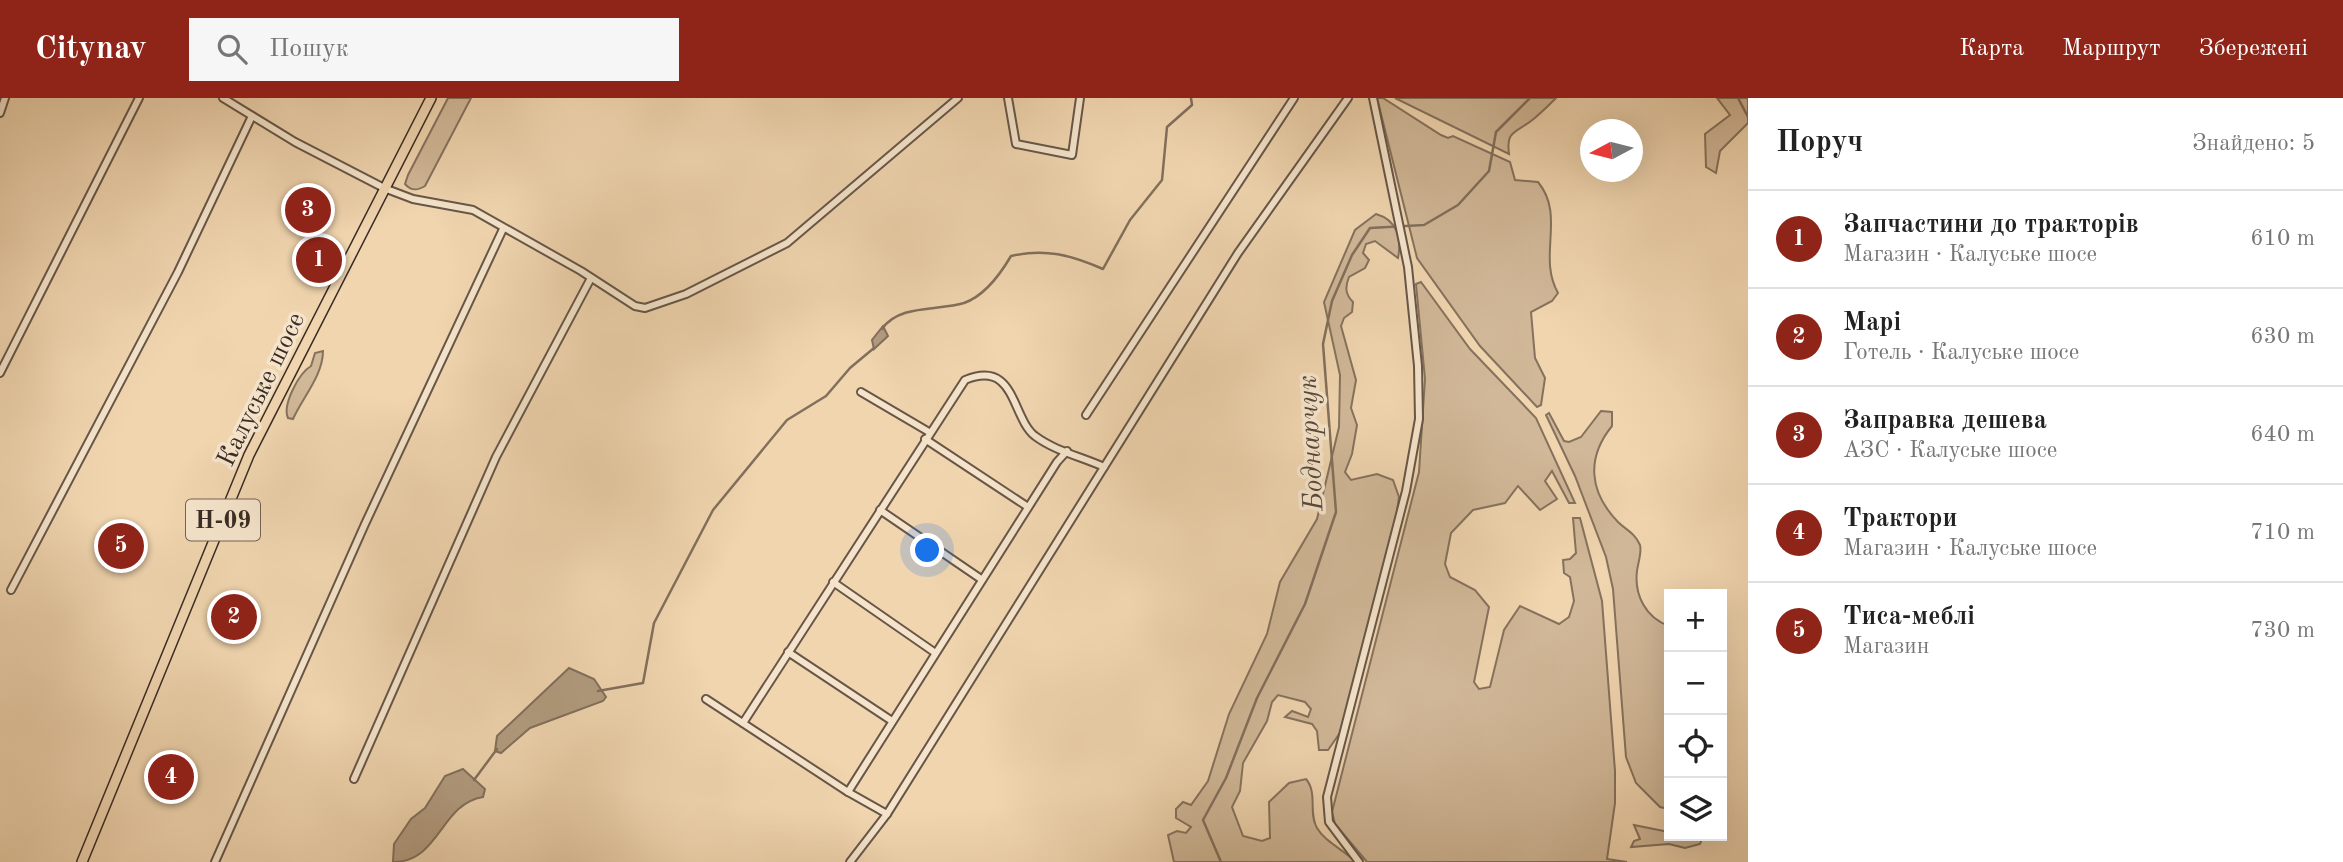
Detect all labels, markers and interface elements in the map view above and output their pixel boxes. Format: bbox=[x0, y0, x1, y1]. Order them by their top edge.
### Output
search box bbox=[189, 18, 679, 81]
icon: search bbox=[213, 30, 251, 68]
text: Citynav bbox=[35, 33, 147, 66]
text: Пошук bbox=[269, 36, 349, 62]
text: Карта bbox=[1959, 37, 2024, 61]
text: Маршрут bbox=[2062, 37, 2161, 61]
text: Збережені bbox=[2199, 37, 2308, 61]
north arrow bbox=[1580, 119, 1643, 182]
text: Поруч bbox=[1776, 128, 1863, 158]
text: Знайдено: 5 bbox=[2192, 132, 2315, 155]
pin: 3 bbox=[285, 184, 331, 236]
text: Запчастини до тракторів bbox=[1843, 212, 2139, 238]
text: 1 bbox=[1792, 227, 1806, 250]
text: 610 m bbox=[2250, 227, 2315, 250]
pin: 1 bbox=[296, 234, 342, 286]
text: Магазин · Калуське шосе bbox=[1843, 243, 2097, 266]
street label: Калуське шосе bbox=[213, 309, 310, 471]
text: Марі bbox=[1843, 310, 1901, 336]
text: 2 bbox=[1792, 325, 1806, 348]
text: 630 m bbox=[2250, 325, 2315, 348]
text: Готель · Калуське шосе bbox=[1843, 341, 2079, 364]
water label: Боднарчук bbox=[1294, 374, 1330, 512]
text: Заправка дешева bbox=[1843, 408, 2047, 434]
text: 3 bbox=[1792, 423, 1806, 446]
text: 640 m bbox=[2250, 423, 2315, 446]
text: АЗС · Калуське шосе bbox=[1843, 439, 2057, 462]
road number: Н-09 bbox=[186, 500, 260, 540]
text: Трактори bbox=[1843, 506, 1957, 532]
pin: 5 bbox=[98, 520, 144, 572]
text: 4 bbox=[1792, 521, 1806, 544]
text: 710 m bbox=[2250, 521, 2315, 544]
your location bbox=[910, 533, 944, 567]
text: Магазин · Калуське шосе bbox=[1843, 537, 2097, 560]
map controls bbox=[1664, 589, 1727, 841]
button: + bbox=[1664, 589, 1727, 652]
pin: 2 bbox=[211, 591, 257, 643]
text: Тиса-меблі bbox=[1843, 604, 1975, 630]
text: 5 bbox=[1792, 619, 1806, 642]
text: 730 m bbox=[2250, 619, 2315, 642]
text: Магазин bbox=[1843, 635, 1929, 658]
button: − bbox=[1664, 652, 1727, 715]
button: locate bbox=[1664, 715, 1727, 778]
pin: 4 bbox=[148, 751, 194, 803]
button: layers bbox=[1664, 778, 1727, 841]

